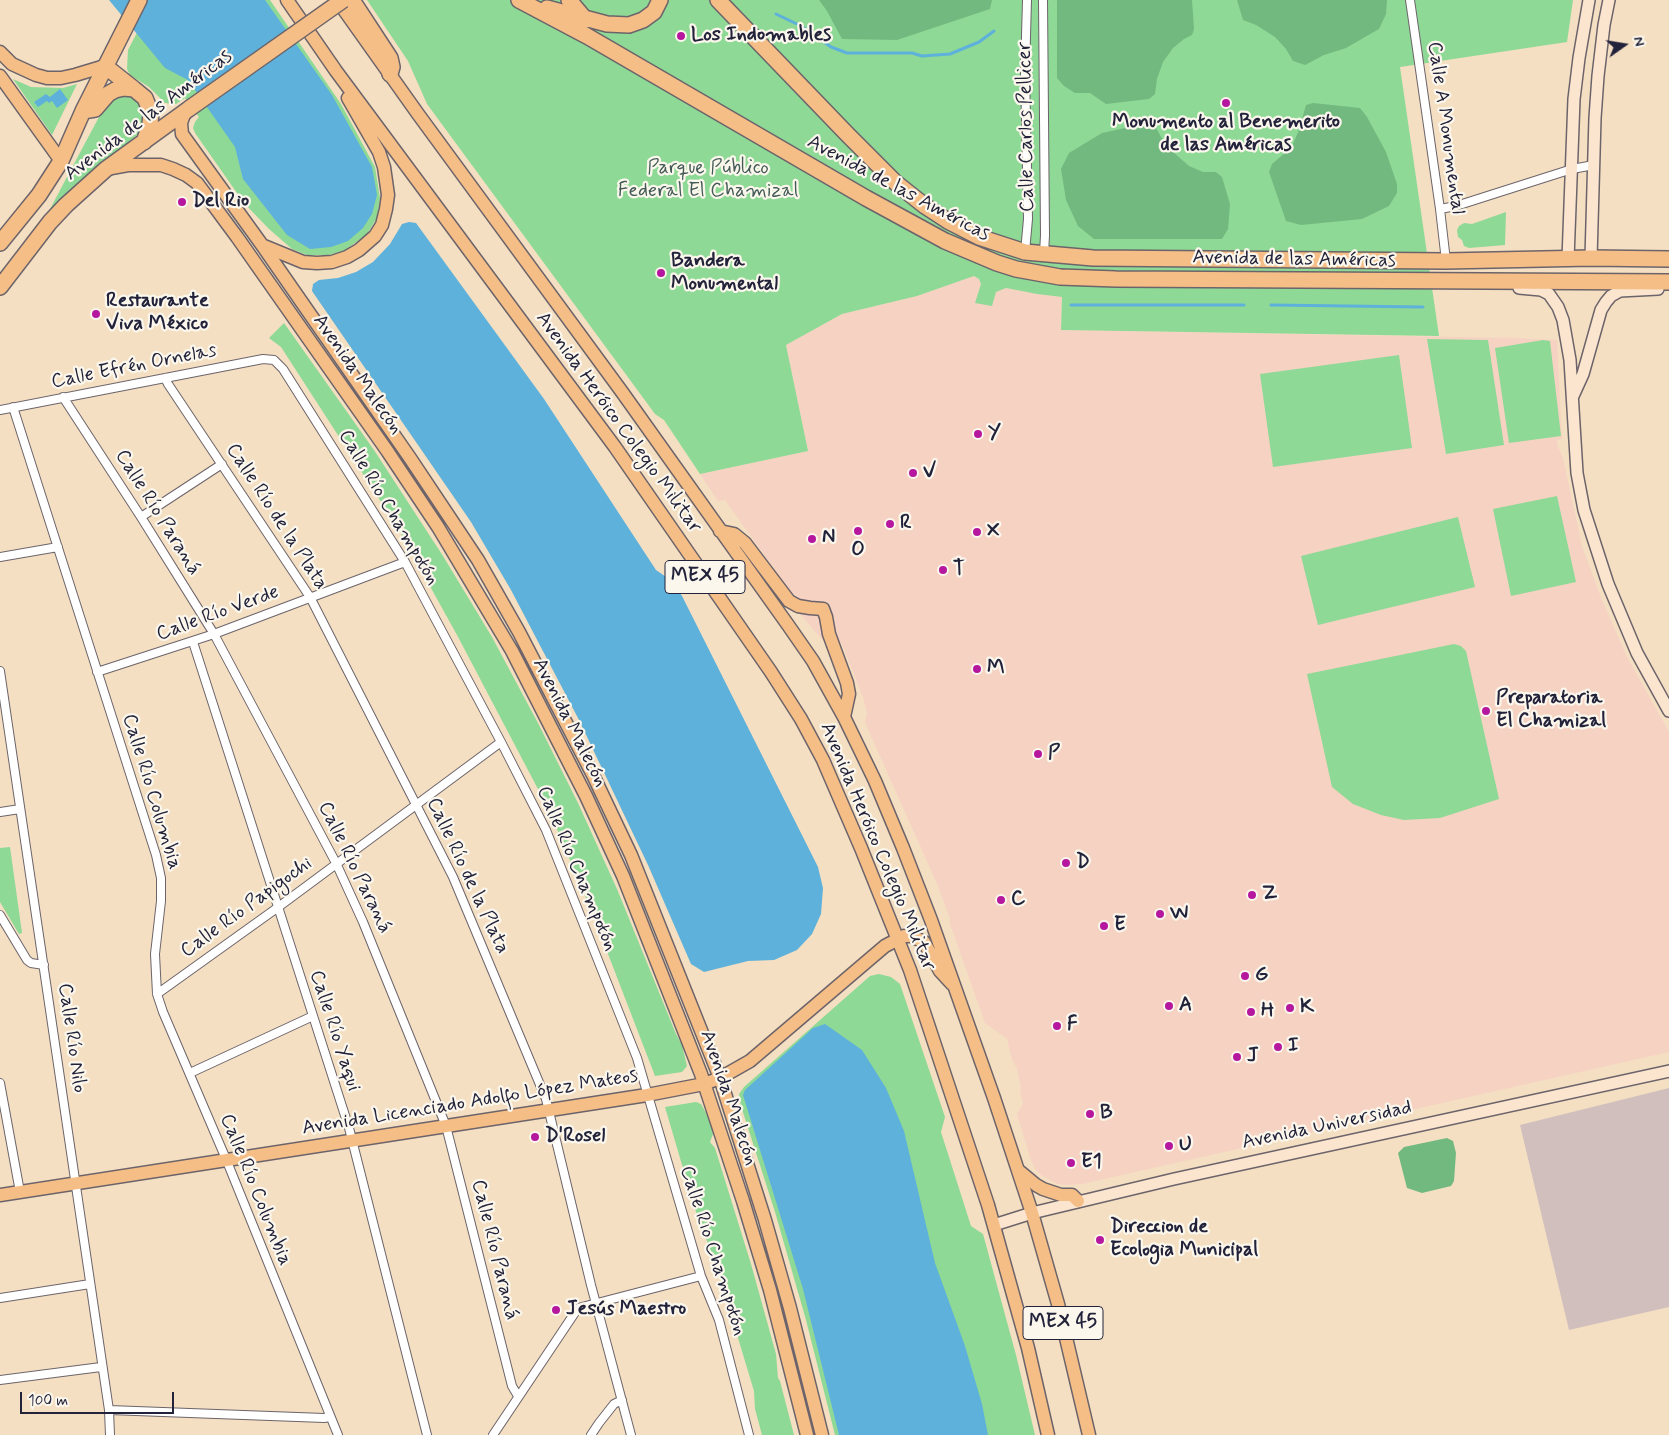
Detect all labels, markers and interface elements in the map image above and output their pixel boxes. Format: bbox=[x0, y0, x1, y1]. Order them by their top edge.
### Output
north arrow bbox=[1599, 20, 1649, 70]
place label: Los Indomables bbox=[691, 24, 831, 48]
marker: Los Indomables bbox=[675, 30, 687, 42]
text: N bbox=[1629, 35, 1648, 48]
street label: Calle A Monumental bbox=[1421, 40, 1469, 216]
street label: Calle Carlos Pellicer bbox=[1014, 42, 1040, 212]
street label: Avenida de las Américas bbox=[60, 45, 238, 187]
marker: Monumento al Benemerito de las Américas bbox=[1220, 97, 1232, 109]
place label: Monumento al Benemerito de las Américas bbox=[1112, 111, 1340, 158]
street label: Avenida de las Américas bbox=[802, 131, 994, 247]
park label: Parque Público Federal El Chamizal bbox=[618, 157, 798, 204]
place label: Del Rio bbox=[192, 190, 249, 214]
marker: Del Rio bbox=[176, 196, 188, 208]
street label: Avenida de las Américas bbox=[1192, 246, 1396, 274]
place label: Bandera Monumental bbox=[671, 250, 778, 297]
marker: Bandera Monumental bbox=[655, 267, 667, 279]
place label: Restaurante Viva México bbox=[106, 290, 209, 337]
marker: Restaurante Viva México bbox=[90, 308, 102, 320]
street label: Avenida Heróico Colegio Militar bbox=[530, 308, 706, 538]
street label: Avenida Malecón bbox=[307, 310, 407, 440]
street label: Calle Efrén Ornelas bbox=[49, 339, 219, 395]
place label: Y bbox=[988, 422, 1001, 446]
street label: Calle Río Champotón bbox=[332, 426, 444, 590]
marker: Y bbox=[972, 428, 984, 440]
street label: Calle Río de la Plata bbox=[220, 439, 332, 595]
street label: Calle Río Paraná bbox=[109, 446, 205, 580]
place label: V bbox=[923, 461, 936, 485]
marker: V bbox=[907, 467, 919, 479]
place label: R bbox=[900, 512, 912, 536]
marker: R bbox=[884, 518, 896, 530]
place label: X bbox=[987, 520, 1000, 544]
marker: O bbox=[852, 525, 864, 537]
marker: X bbox=[971, 526, 983, 538]
place label: N bbox=[822, 527, 835, 551]
marker: N bbox=[806, 533, 818, 545]
place label: O bbox=[851, 539, 865, 563]
place label: T bbox=[953, 558, 965, 582]
road number: MEX 45 bbox=[665, 560, 745, 594]
marker: T bbox=[937, 564, 949, 576]
street label: Calle Río Verde bbox=[154, 581, 282, 647]
street label: Avenida Malecón bbox=[526, 655, 612, 791]
place label: M bbox=[987, 657, 1005, 681]
marker: M bbox=[971, 663, 983, 675]
place label: Preparatoria El Chamizal bbox=[1496, 687, 1606, 734]
marker: Preparatoria El Chamizal bbox=[1480, 705, 1492, 717]
street label: Calle Río Columbia bbox=[116, 711, 186, 873]
street label: Avenida Heróico Colegio Militar bbox=[814, 719, 940, 975]
place label: P bbox=[1048, 742, 1060, 766]
marker: P bbox=[1032, 748, 1044, 760]
street label: Calle Río Champotón bbox=[530, 783, 622, 955]
street label: Calle Río de la Plata bbox=[420, 794, 514, 958]
street label: Calle Río Paraná bbox=[312, 798, 396, 938]
place label: D bbox=[1076, 851, 1090, 875]
street label: Calle Río Papigochi bbox=[177, 852, 317, 964]
marker: D bbox=[1060, 857, 1072, 869]
place label: Z bbox=[1262, 883, 1277, 907]
place label: C bbox=[1011, 888, 1025, 912]
marker: Z bbox=[1246, 889, 1258, 901]
marker: C bbox=[995, 894, 1007, 906]
place label: W bbox=[1170, 902, 1188, 926]
marker: W bbox=[1154, 908, 1166, 920]
place label: E bbox=[1114, 914, 1126, 938]
marker: E bbox=[1098, 920, 1110, 932]
place label: G bbox=[1255, 964, 1268, 988]
street label: Calle Río Yaqui bbox=[303, 968, 365, 1094]
marker: G bbox=[1239, 970, 1251, 982]
street label: Calle Río Nilo bbox=[51, 982, 91, 1094]
place label: A bbox=[1179, 994, 1192, 1018]
place label: K bbox=[1300, 996, 1314, 1020]
marker: A bbox=[1163, 1000, 1175, 1012]
place label: H bbox=[1261, 1000, 1274, 1024]
marker: K bbox=[1284, 1002, 1296, 1014]
marker: H bbox=[1245, 1006, 1257, 1018]
place label: F bbox=[1067, 1014, 1078, 1038]
marker: F bbox=[1051, 1020, 1063, 1032]
street label: Avenida Malecón bbox=[694, 1027, 762, 1169]
place label: I bbox=[1288, 1035, 1299, 1059]
marker: I bbox=[1272, 1041, 1284, 1053]
place label: J bbox=[1247, 1045, 1259, 1069]
marker: J bbox=[1231, 1051, 1243, 1063]
street label: Avenida Licenciado Adolfo López Mateos bbox=[300, 1065, 640, 1141]
street label: Avenida Universidad bbox=[1240, 1096, 1414, 1156]
place label: B bbox=[1100, 1102, 1113, 1126]
marker: B bbox=[1084, 1108, 1096, 1120]
street label: Calle Río Columbia bbox=[214, 1111, 296, 1269]
place label: D'Rosel bbox=[545, 1125, 605, 1149]
marker: D'Rosel bbox=[529, 1131, 541, 1143]
place label: U bbox=[1179, 1134, 1192, 1158]
marker: U bbox=[1163, 1140, 1175, 1152]
place label: E1 bbox=[1081, 1151, 1102, 1175]
marker: E1 bbox=[1065, 1157, 1077, 1169]
street label: Calle Río Champotón bbox=[673, 1163, 751, 1339]
street label: Calle Río Paraná bbox=[465, 1177, 523, 1323]
place label: Direccion de Ecologia Municipal bbox=[1110, 1216, 1258, 1263]
marker: Direccion de Ecologia Municipal bbox=[1094, 1234, 1106, 1246]
place label: Jesús Maestro bbox=[566, 1298, 686, 1322]
marker: Jesús Maestro bbox=[550, 1304, 562, 1316]
road number: MEX 45 bbox=[1023, 1306, 1103, 1340]
scale bar bbox=[22, 1382, 176, 1414]
text: 100 m bbox=[28, 1391, 68, 1411]

